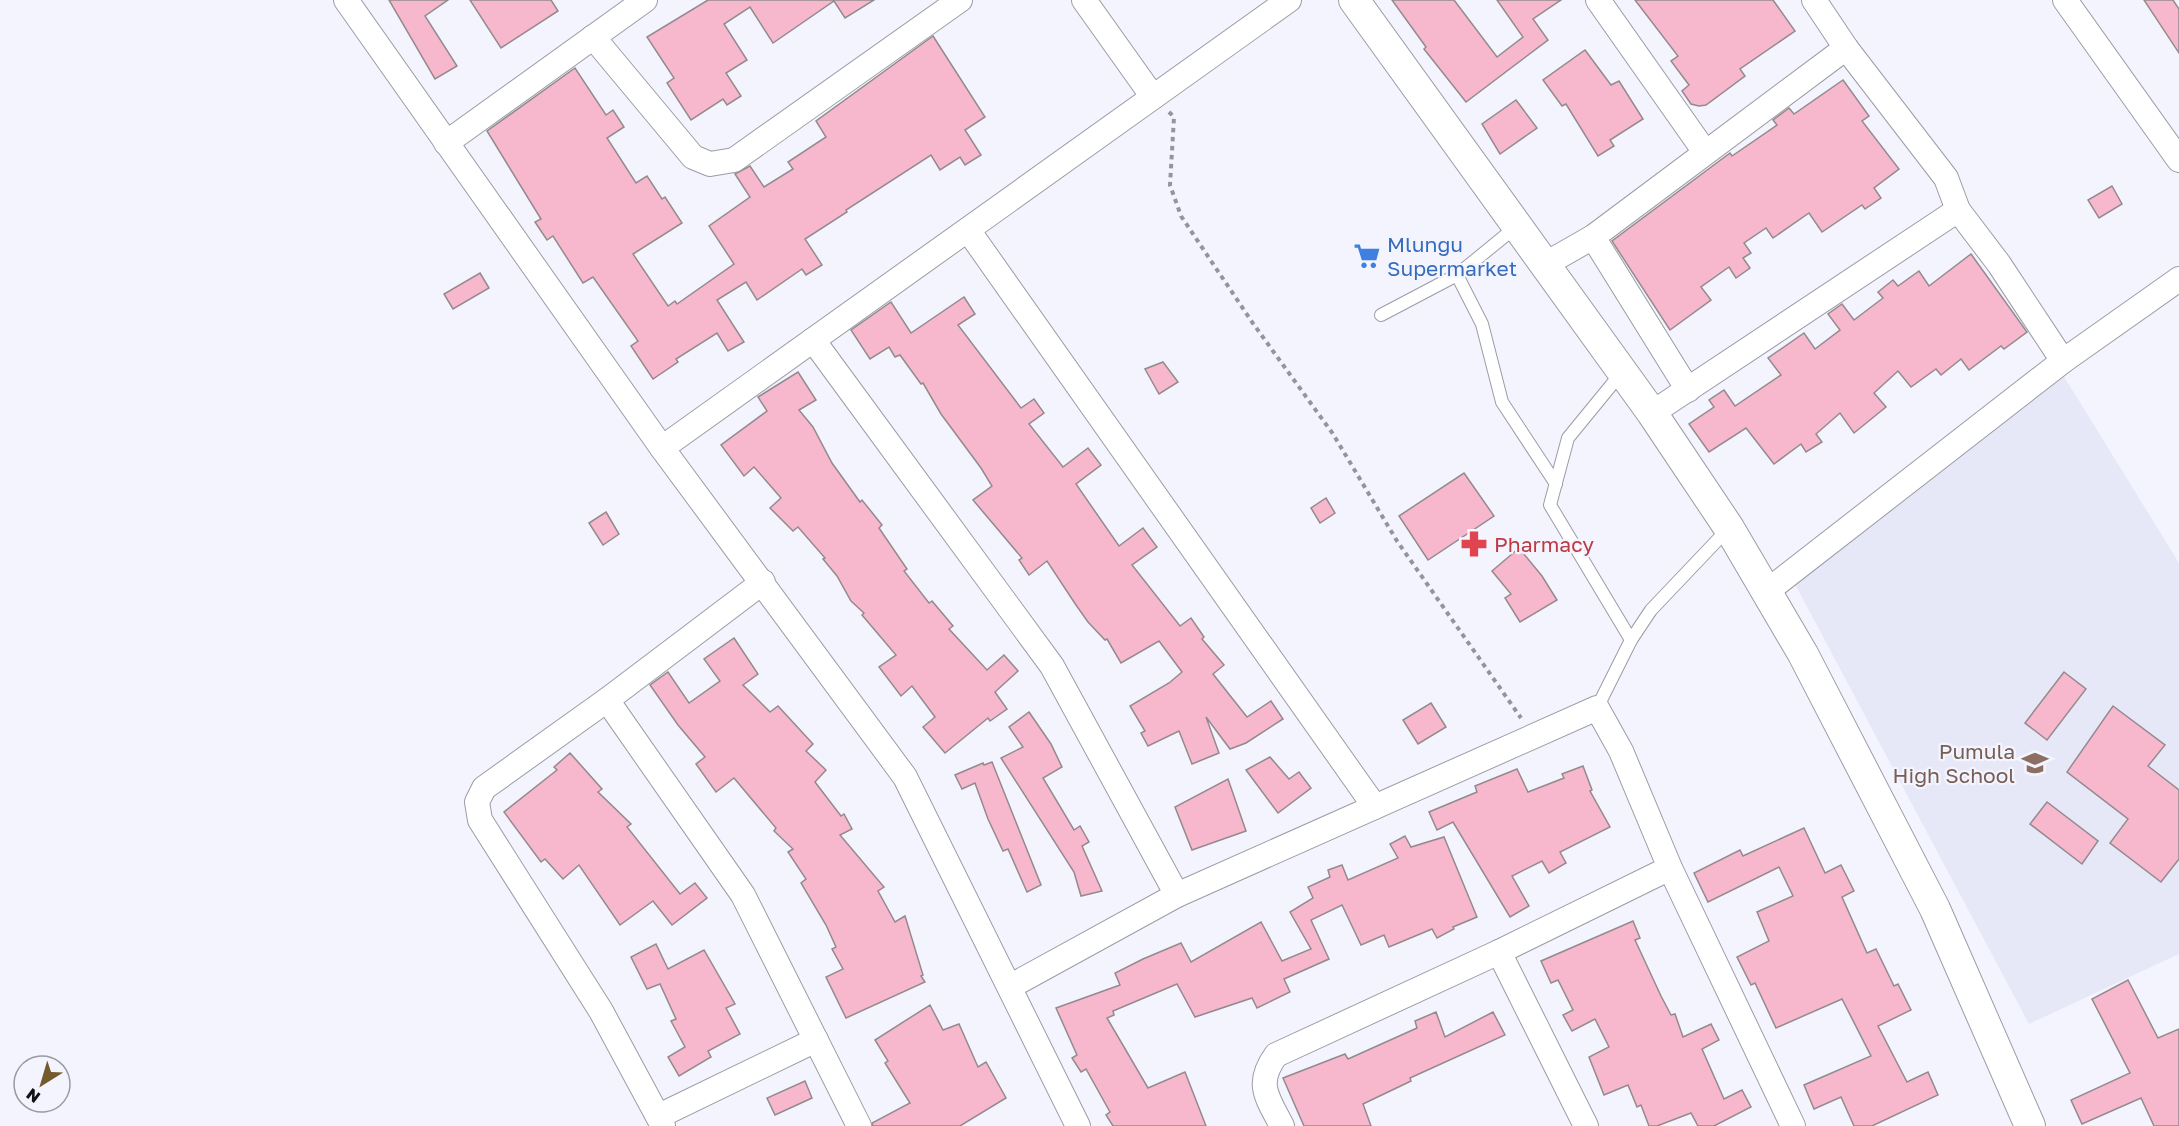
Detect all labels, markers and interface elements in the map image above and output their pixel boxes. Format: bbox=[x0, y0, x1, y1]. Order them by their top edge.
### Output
place label: Mlungu Supermarket bbox=[1387, 231, 1517, 281]
supermarket icon: Mlungu Supermarket bbox=[1352, 241, 1382, 271]
pharmacy icon: Pharmacy bbox=[1459, 529, 1489, 559]
place label: Pharmacy bbox=[1494, 531, 1594, 557]
place label: Pumula High School bbox=[1893, 738, 2015, 788]
school or university icon: Pumula High School bbox=[2020, 748, 2050, 778]
north arrow bbox=[12, 1054, 72, 1114]
text: N bbox=[22, 1084, 44, 1108]

